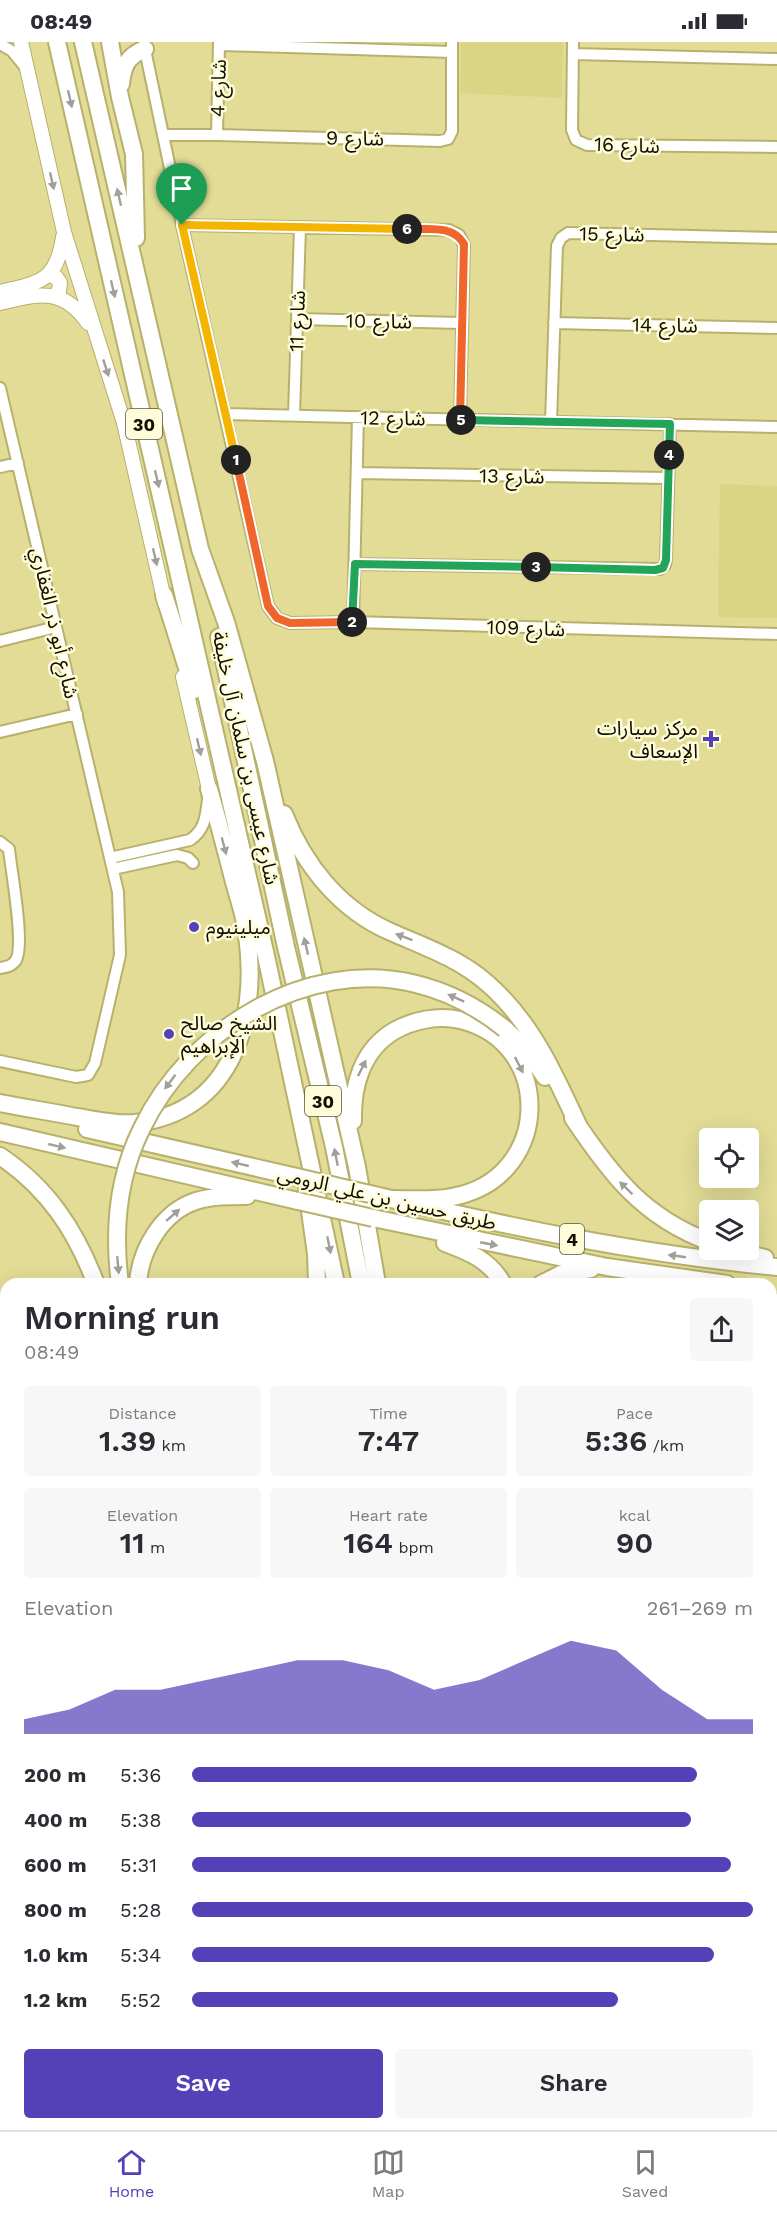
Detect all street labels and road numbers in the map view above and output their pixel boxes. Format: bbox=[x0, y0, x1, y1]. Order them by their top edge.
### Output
street label: شارع 4 bbox=[205, 59, 234, 118]
street label: شارع 9 bbox=[326, 125, 384, 154]
street label: شارع 16 bbox=[594, 132, 660, 161]
street label: شارع 15 bbox=[579, 221, 645, 250]
street label: شارع 11 bbox=[284, 290, 313, 352]
street label: شارع 10 bbox=[346, 308, 412, 337]
street label: شارع 14 bbox=[632, 312, 698, 341]
street label: شارع 12 bbox=[360, 405, 426, 434]
road number: 30 bbox=[126, 409, 162, 439]
street label: شارع 13 bbox=[479, 463, 545, 492]
street label: شارع أبو ذر الغفاري bbox=[22, 545, 84, 702]
street label: شارع 109 bbox=[486, 615, 566, 644]
street label: شارع عيسى بن سلمان آل خليفة bbox=[204, 629, 285, 888]
road number: 30 bbox=[305, 1086, 341, 1116]
street label: طريق حسين بن علي الرومي bbox=[274, 1161, 499, 1238]
road number: 4 bbox=[560, 1224, 584, 1254]

